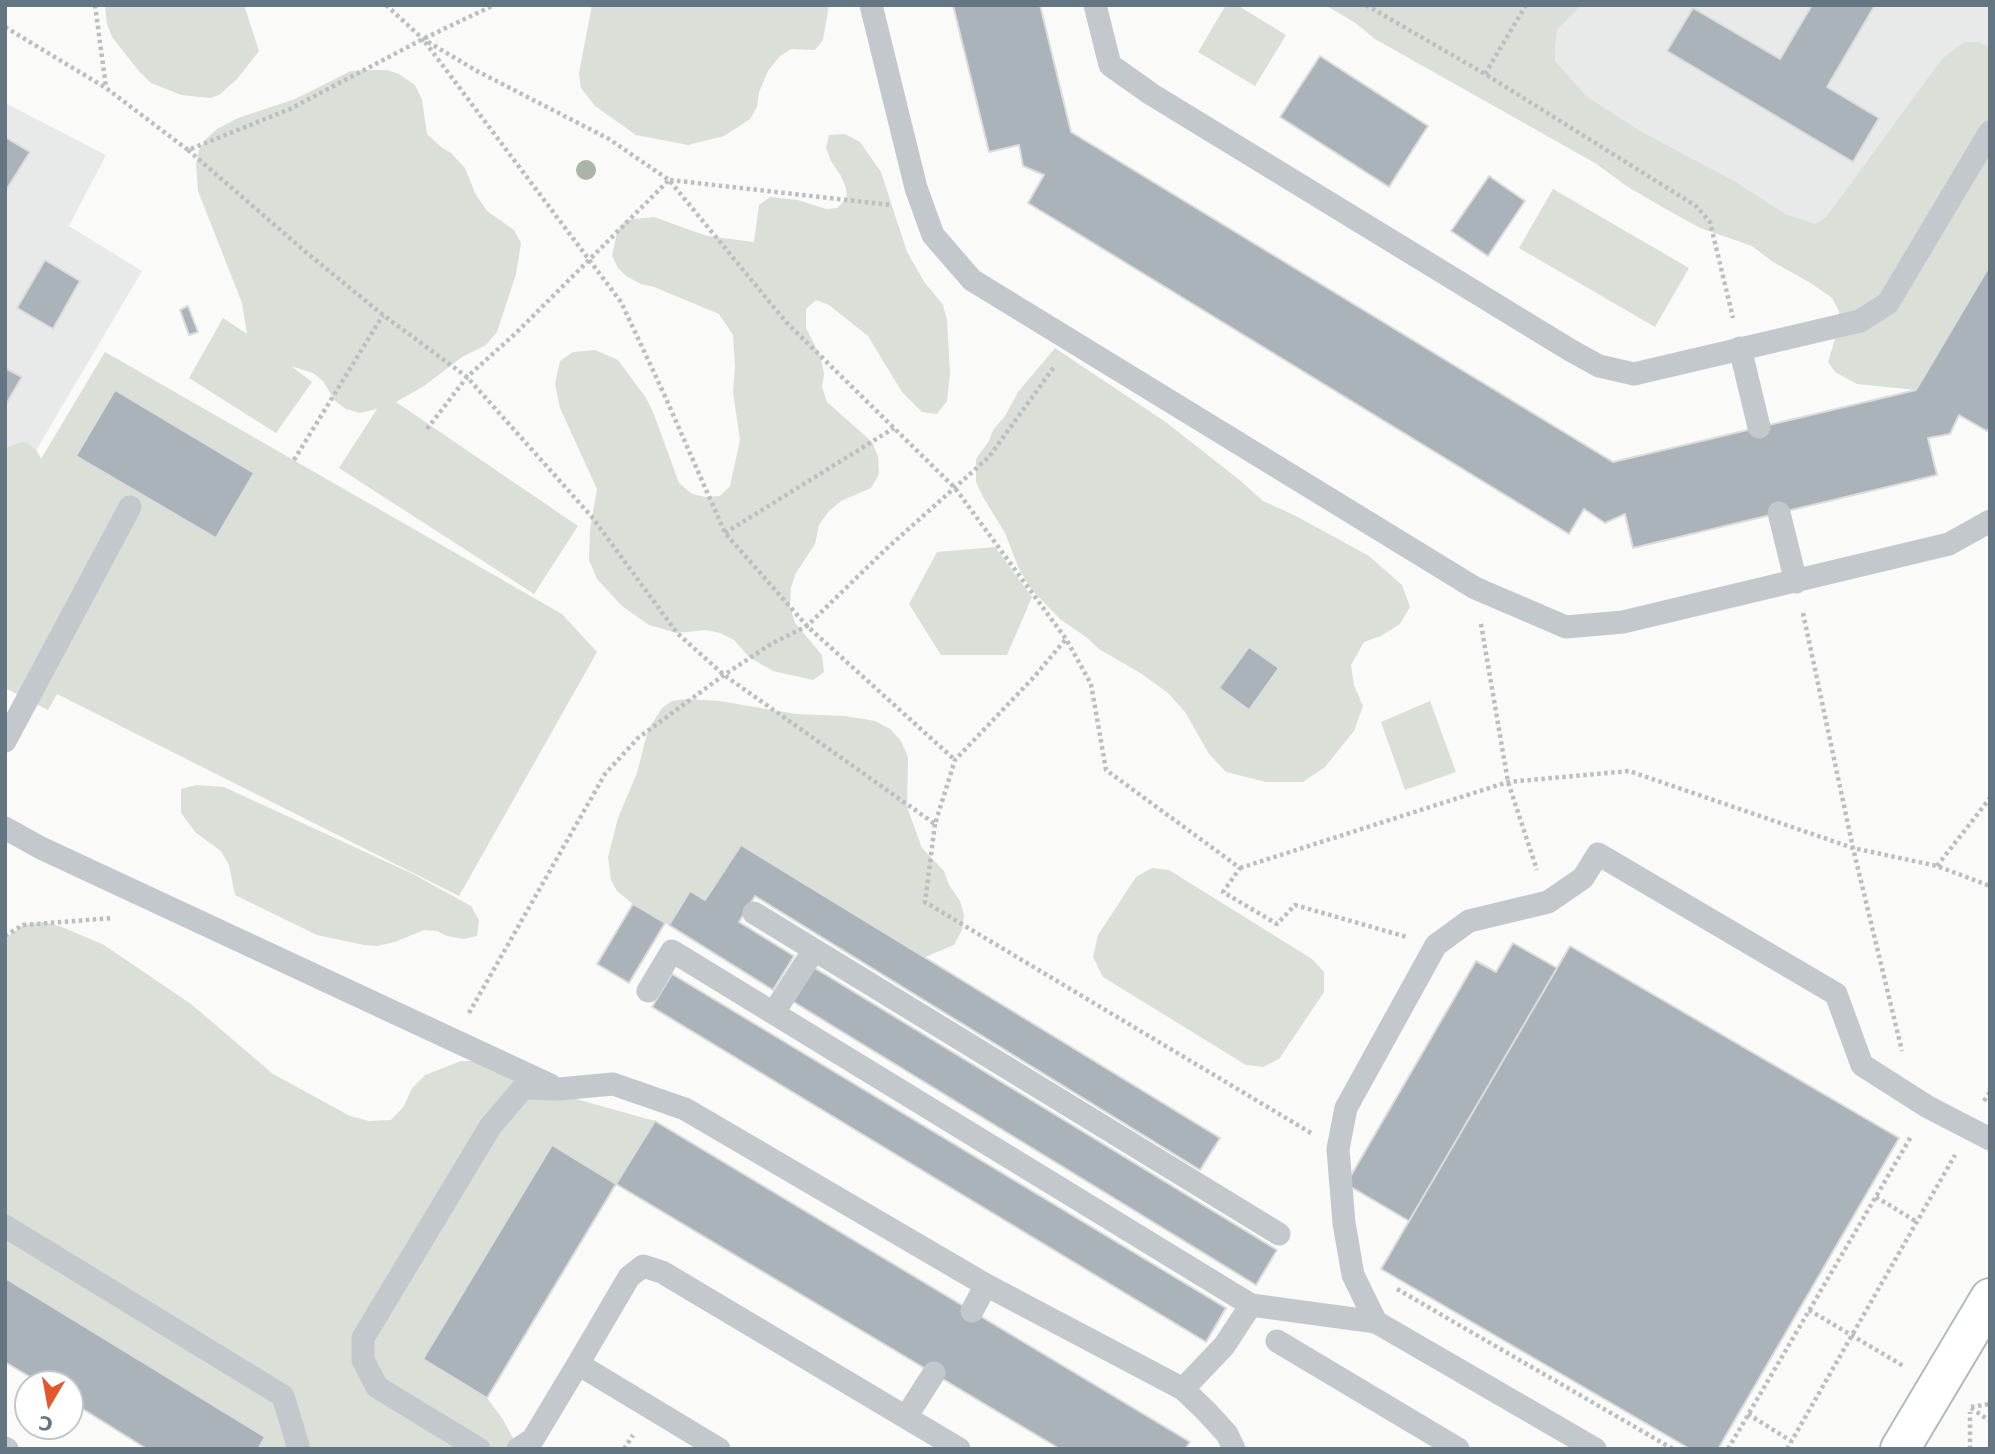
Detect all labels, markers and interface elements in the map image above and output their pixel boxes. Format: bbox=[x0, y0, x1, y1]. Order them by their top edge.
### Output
north arrow bbox=[14, 1370, 84, 1440]
text: С bbox=[37, 1412, 54, 1436]

